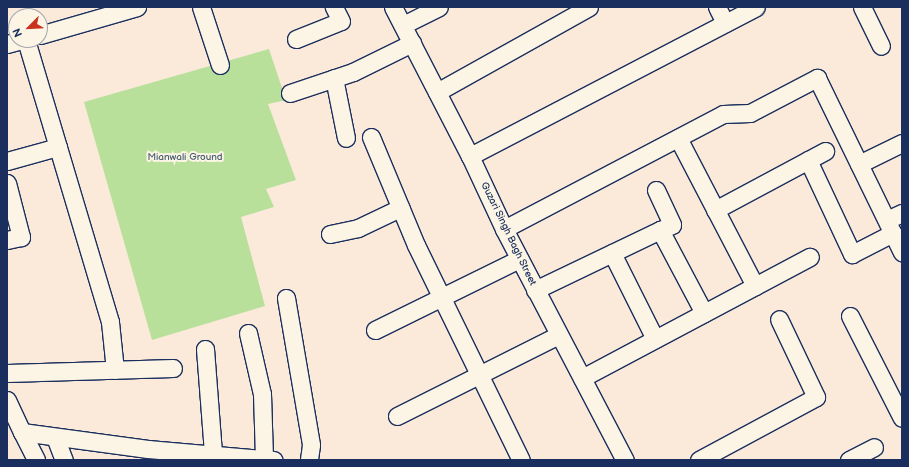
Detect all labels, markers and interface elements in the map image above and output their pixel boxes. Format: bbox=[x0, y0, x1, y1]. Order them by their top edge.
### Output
north arrow bbox=[8, 8, 48, 48]
text: N bbox=[10, 26, 25, 39]
park label: Mianwali Ground bbox=[147, 152, 223, 164]
street label: Guzari Singh Bagh Street bbox=[478, 180, 538, 288]

